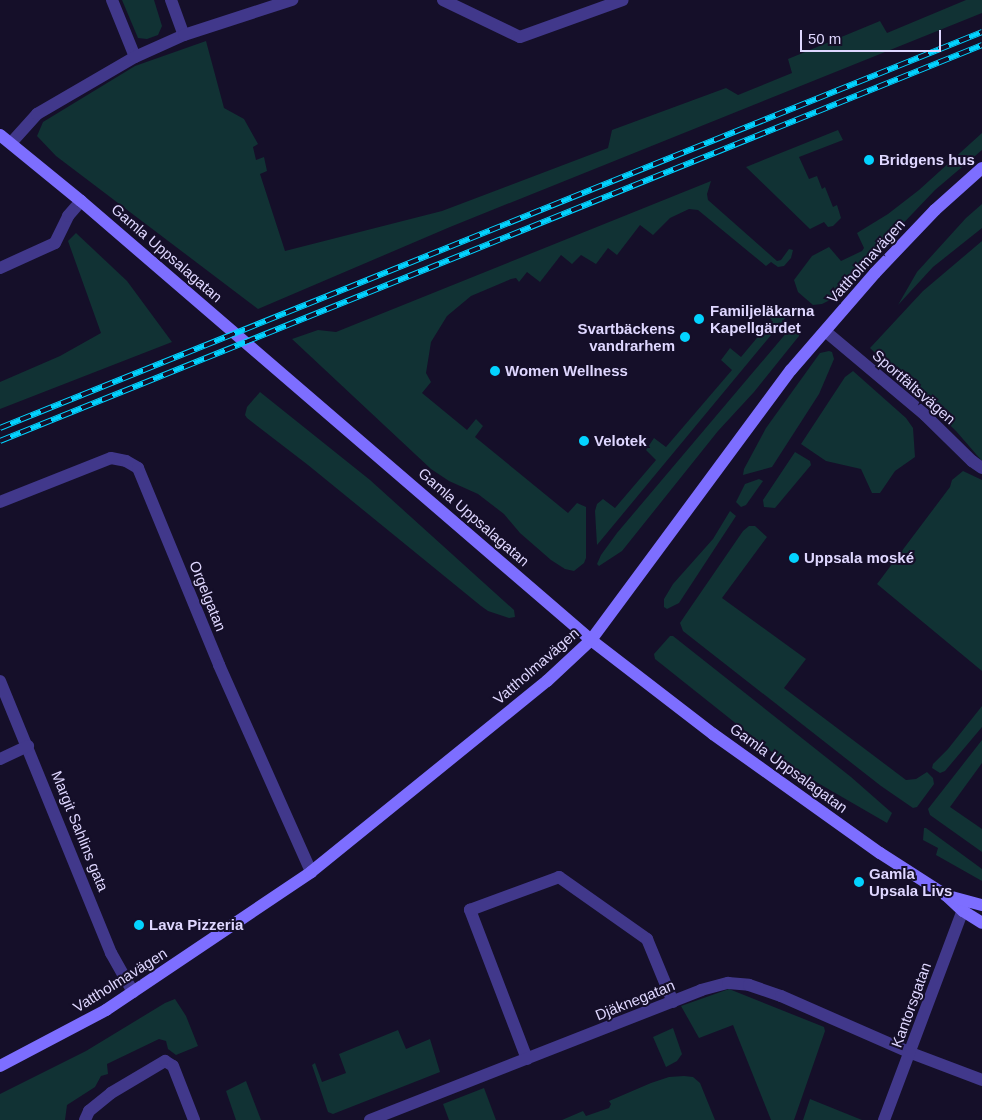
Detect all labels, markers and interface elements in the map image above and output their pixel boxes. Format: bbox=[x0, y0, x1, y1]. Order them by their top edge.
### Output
scale bar bbox=[802, 20, 943, 52]
text: 50 m bbox=[808, 30, 841, 47]
place label: Bridgens hus bbox=[879, 151, 975, 169]
marker: Bridgens hus bbox=[863, 154, 875, 166]
street label: Gamla Uppsalagatan bbox=[108, 200, 226, 306]
street label: Vattholmavägen bbox=[823, 215, 909, 307]
place label: Familjeläkarna Kapellgärdet bbox=[710, 301, 814, 336]
marker: Familjeläkarna Kapellgärdet bbox=[692, 312, 706, 326]
place label: Svartbäckens vandrarhem bbox=[577, 319, 675, 354]
marker: Svartbäckens vandrarhem bbox=[679, 331, 691, 343]
street label: Sportfältsvägen bbox=[869, 346, 959, 428]
place label: Women Wellness bbox=[505, 362, 628, 380]
marker: Women Wellness bbox=[489, 365, 501, 377]
place label: Velotek bbox=[594, 432, 647, 450]
marker: Velotek bbox=[578, 435, 590, 447]
street label: Gamla Uppsalagatan bbox=[415, 464, 533, 570]
place label: Uppsala moské bbox=[804, 549, 914, 567]
marker: Uppsala moské bbox=[788, 552, 800, 564]
street label: Orgelgatan bbox=[186, 558, 230, 634]
street label: Vattholmavägen bbox=[490, 624, 582, 708]
street label: Gamla Uppsalagatan bbox=[727, 719, 851, 817]
street label: Margit Sahlins gata bbox=[48, 768, 112, 894]
place label: Gamla Upsala Livs bbox=[869, 864, 952, 899]
marker: Gamla Upsala Livs bbox=[853, 876, 865, 888]
place label: Lava Pizzeria bbox=[149, 916, 243, 934]
marker: Lava Pizzeria bbox=[133, 919, 145, 931]
street label: Vattholmavägen bbox=[70, 944, 170, 1016]
street label: Kantorsgatan bbox=[887, 960, 935, 1050]
street label: Djäknegatan bbox=[593, 976, 677, 1024]

